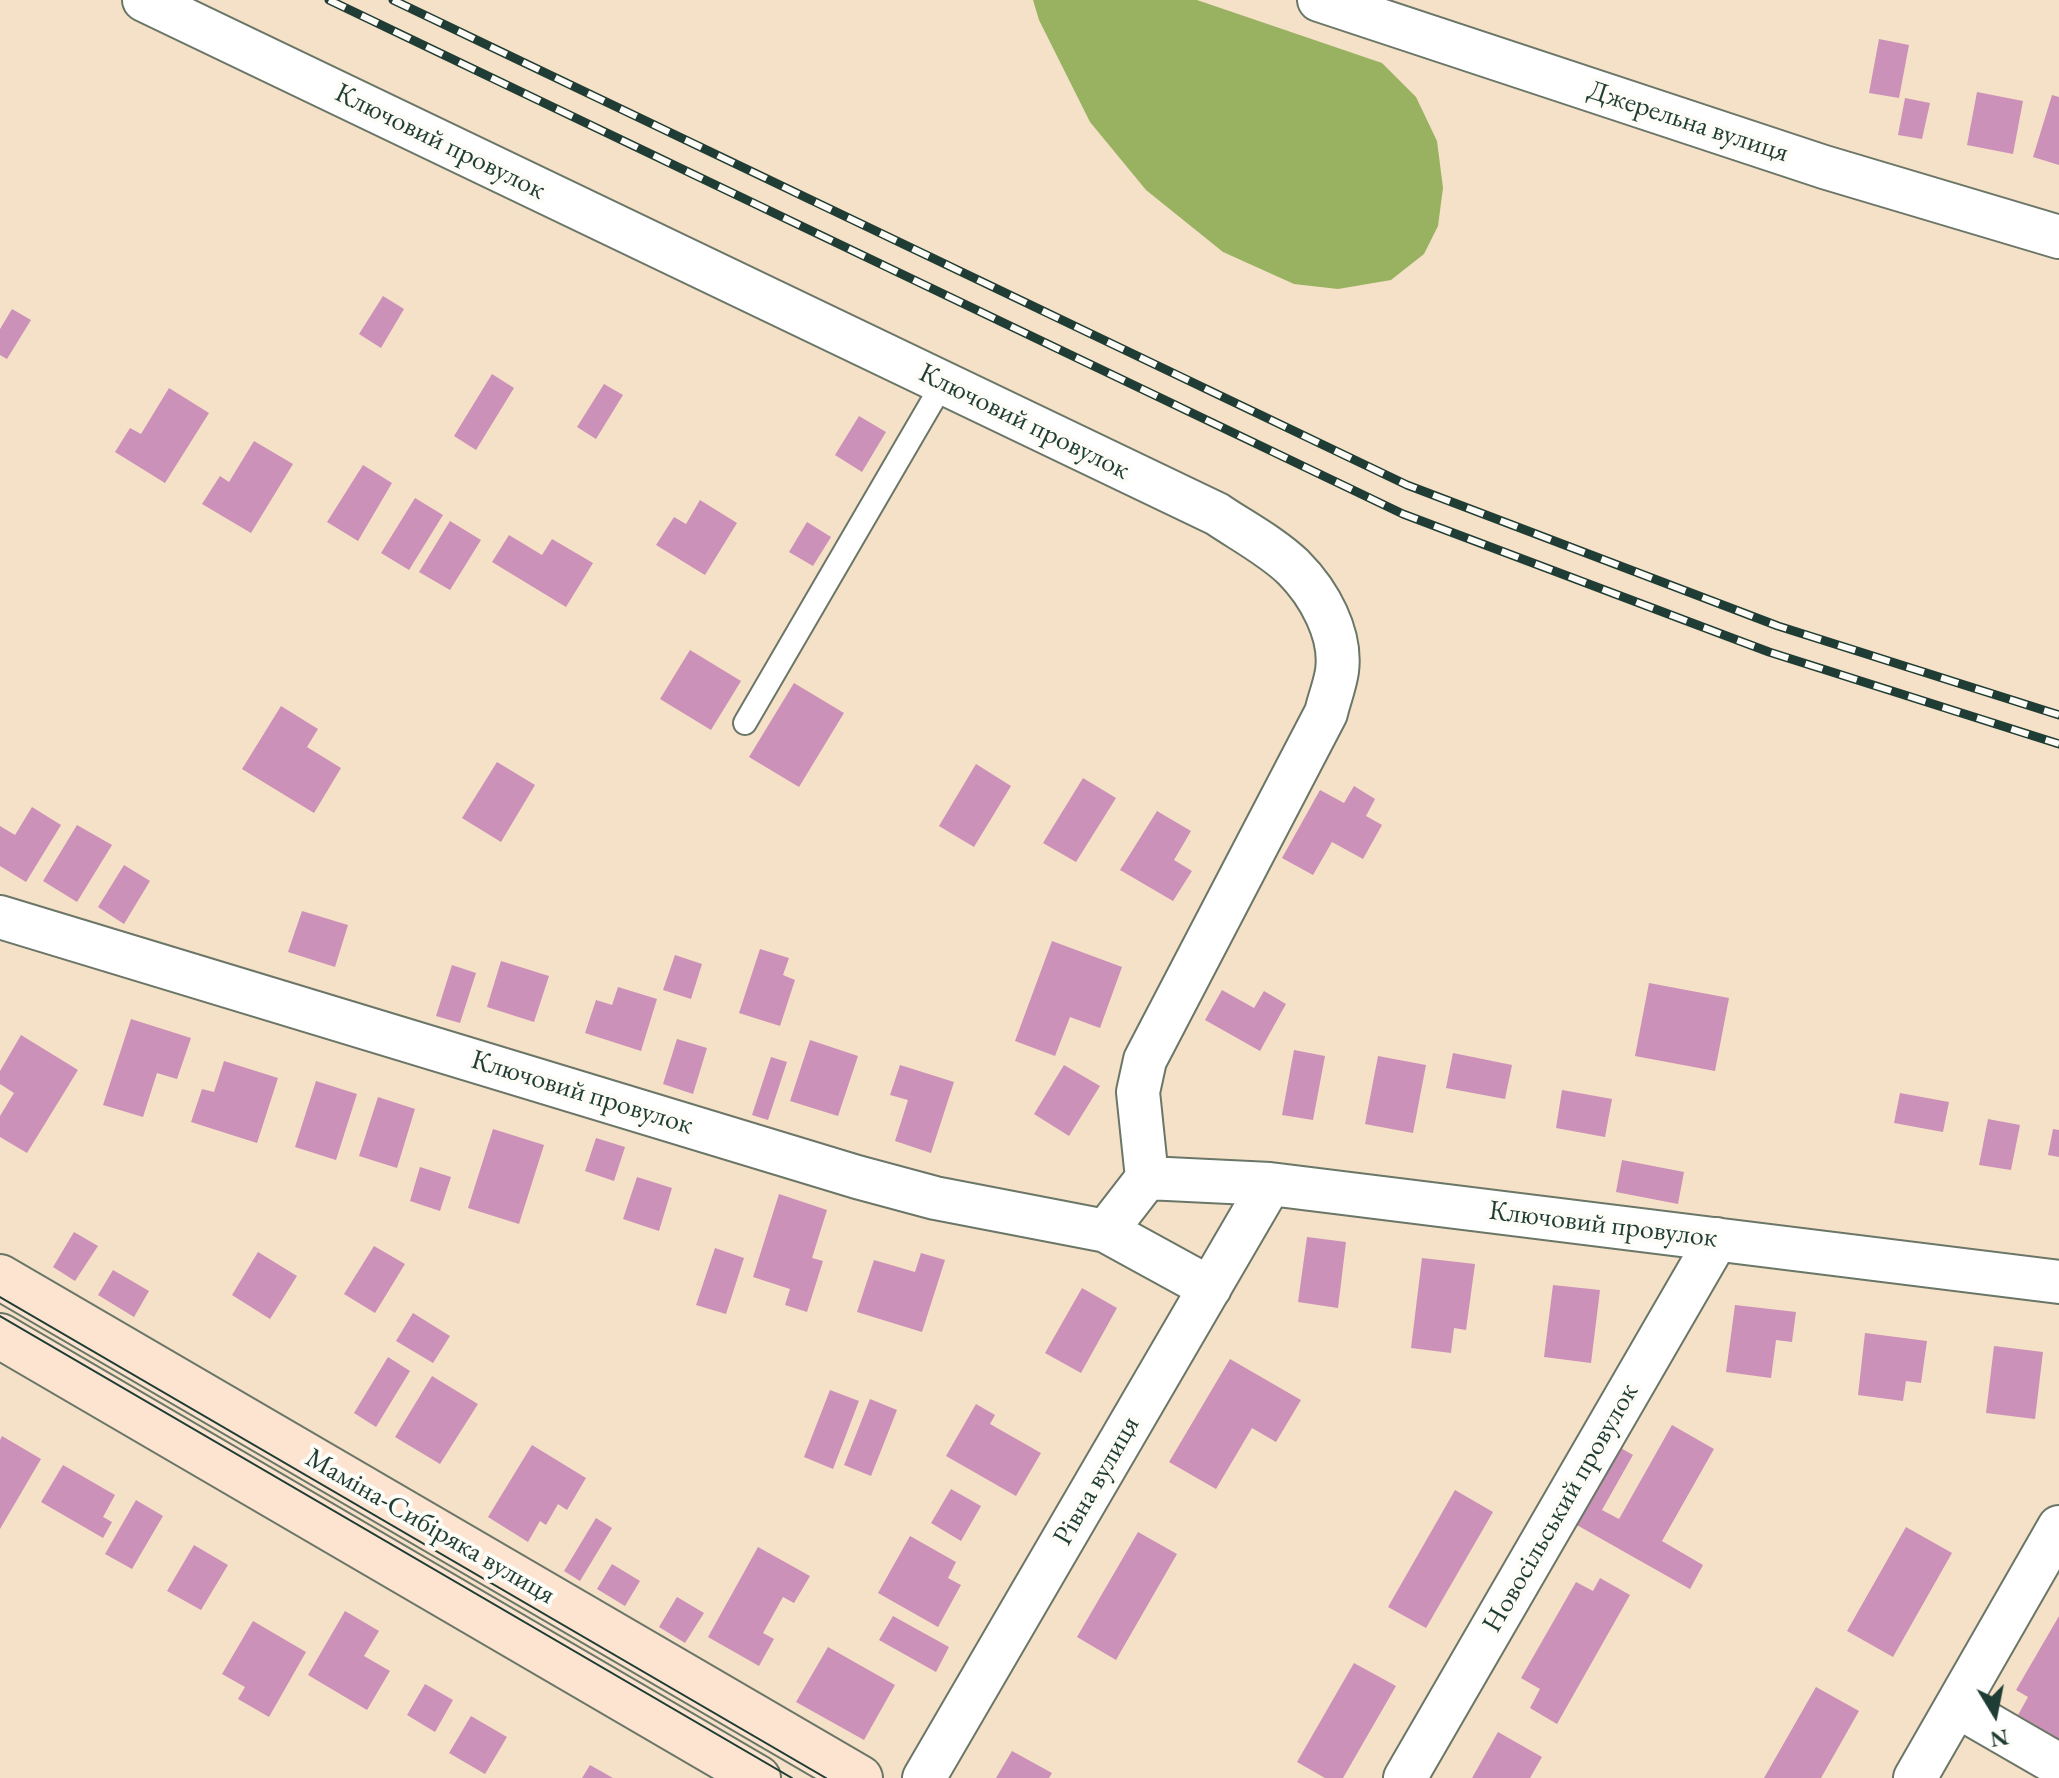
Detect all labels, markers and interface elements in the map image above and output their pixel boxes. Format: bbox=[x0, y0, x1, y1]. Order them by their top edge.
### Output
street label: Джерельна вулиця bbox=[1583, 74, 1793, 170]
street label: Ключовий провулок bbox=[329, 76, 551, 208]
street label: Ключовий провулок bbox=[913, 356, 1135, 488]
street label: Ключовий провулок bbox=[467, 1043, 697, 1143]
street label: Ключовий провулок bbox=[1487, 1194, 1719, 1256]
street label: Новосільський провулок bbox=[1476, 1378, 1646, 1638]
street label: Рівна вулиця bbox=[1047, 1410, 1147, 1552]
street label: Маміна-Сибіряка вулиця bbox=[299, 1442, 561, 1612]
north arrow bbox=[1955, 1674, 2035, 1754]
text: N bbox=[1988, 1722, 2011, 1754]

